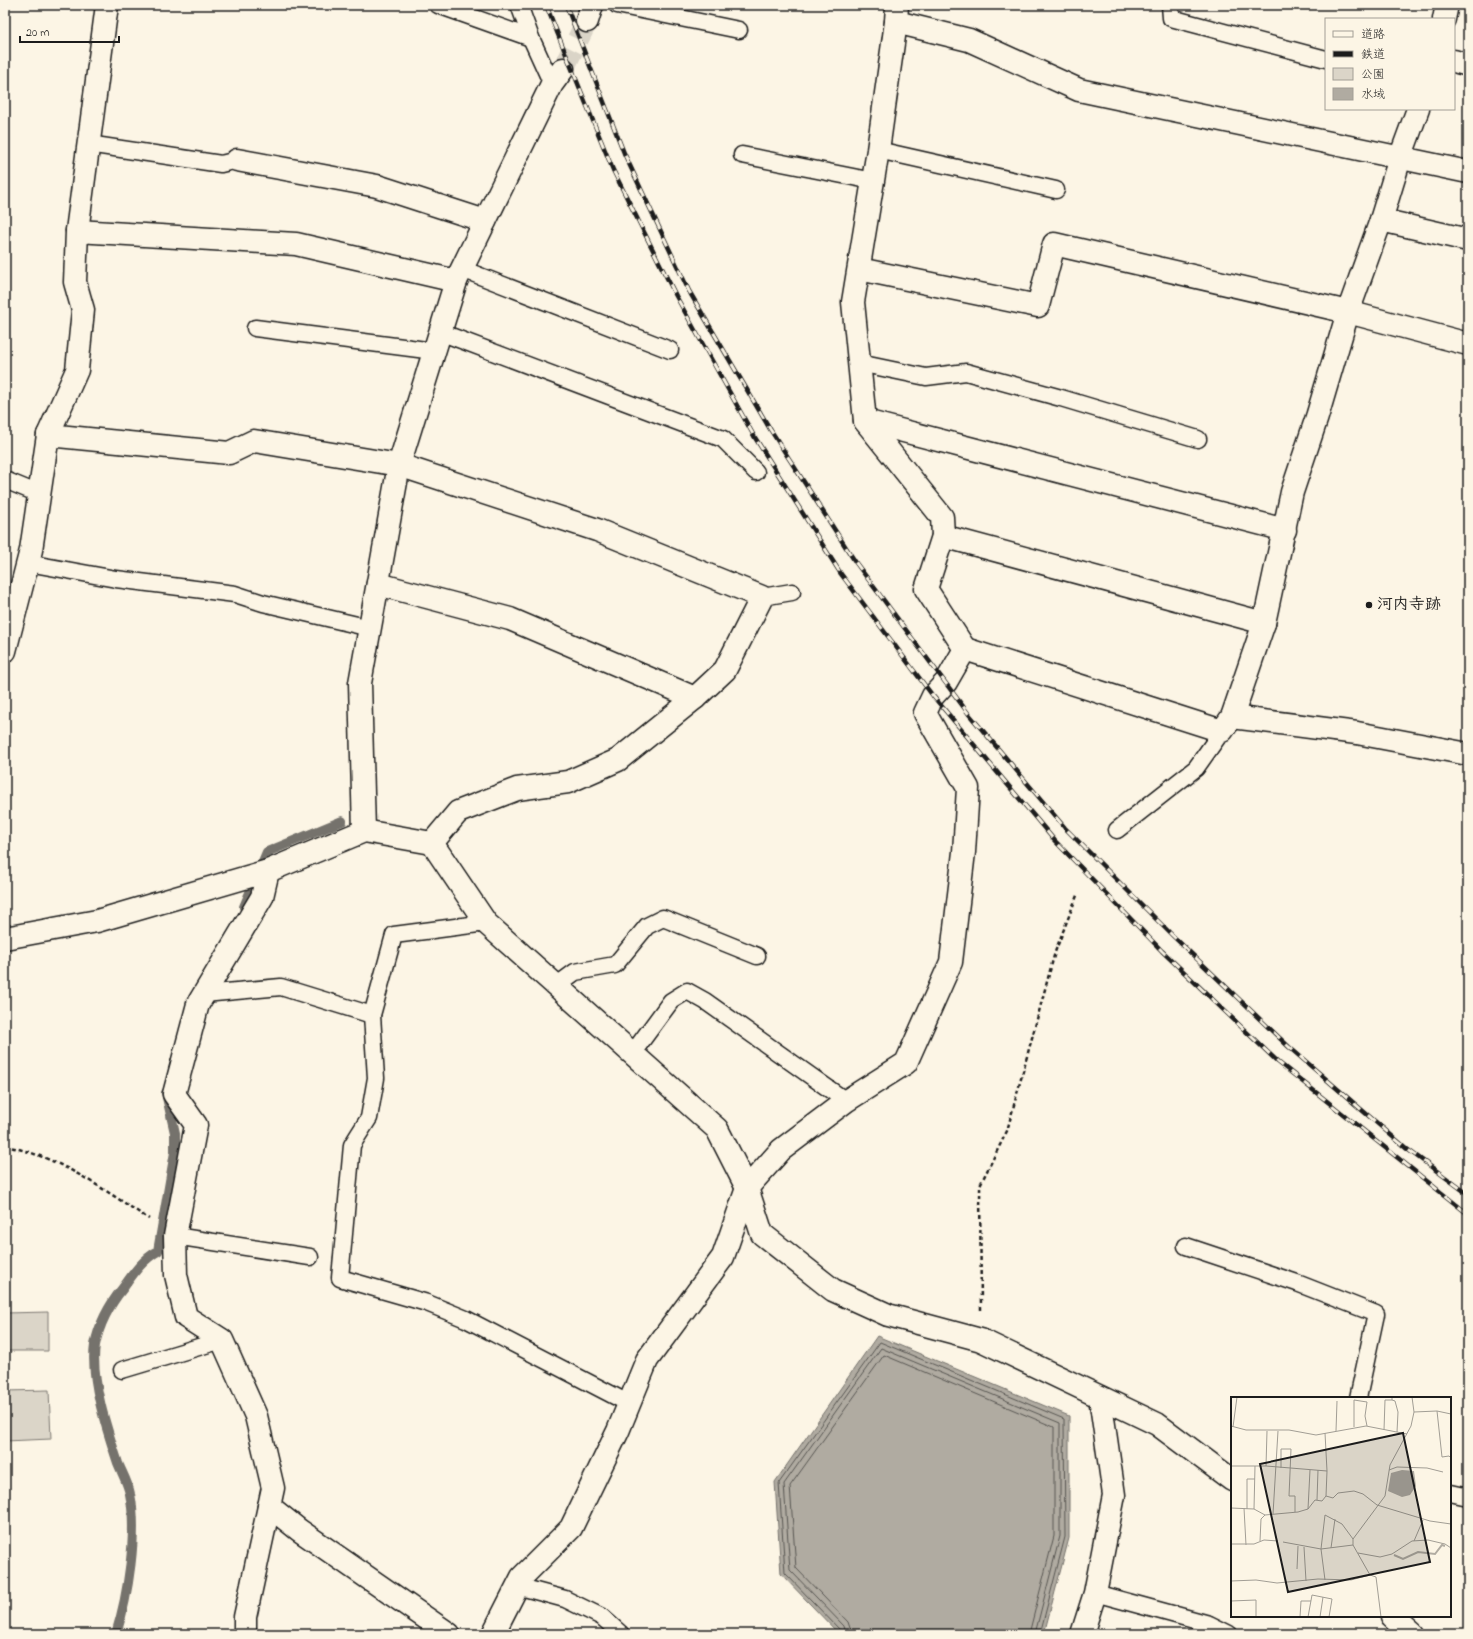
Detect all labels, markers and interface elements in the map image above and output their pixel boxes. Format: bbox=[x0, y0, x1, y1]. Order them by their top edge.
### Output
scale bar bbox=[20, 18, 119, 44]
legend bbox=[1325, 18, 1455, 110]
text: 20 m bbox=[26, 24, 49, 42]
text: 道路 bbox=[1361, 26, 1385, 44]
text: 鉄道 bbox=[1361, 46, 1385, 64]
text: 公園 bbox=[1361, 66, 1385, 84]
text: 水域 bbox=[1361, 86, 1385, 104]
place label: 河内寺跡 bbox=[1377, 593, 1441, 617]
marker: 河内寺跡 bbox=[1364, 600, 1374, 610]
inset map bbox=[1231, 1397, 1451, 1617]

